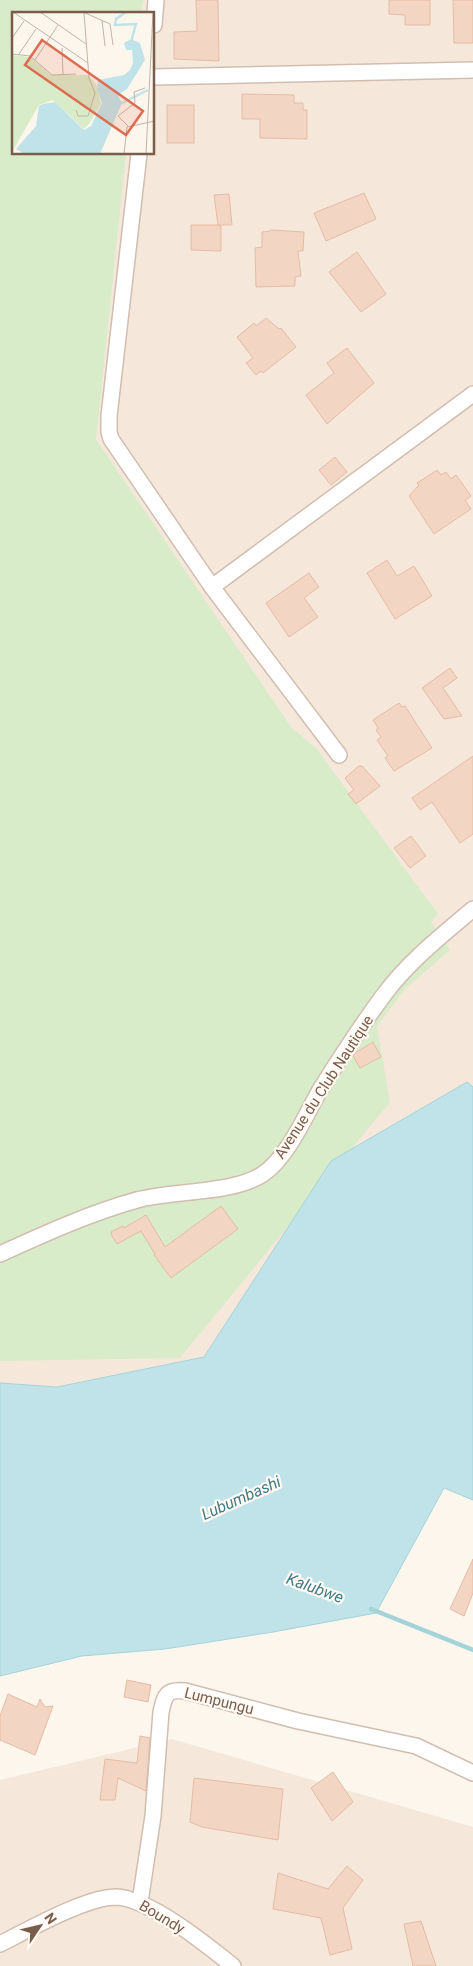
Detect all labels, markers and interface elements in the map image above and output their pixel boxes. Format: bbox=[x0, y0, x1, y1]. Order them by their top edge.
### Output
inset map bbox=[12, 12, 155, 155]
street label: Avenue du Club Nautique bbox=[271, 1012, 377, 1162]
water label: Lubumbashi bbox=[198, 1472, 284, 1524]
water label: Kalubwe bbox=[284, 1569, 346, 1607]
street label: Lumpungu bbox=[182, 1684, 256, 1718]
street label: Boundy bbox=[136, 1896, 188, 1938]
north arrow bbox=[15, 1901, 65, 1951]
text: N bbox=[41, 1910, 60, 1927]

